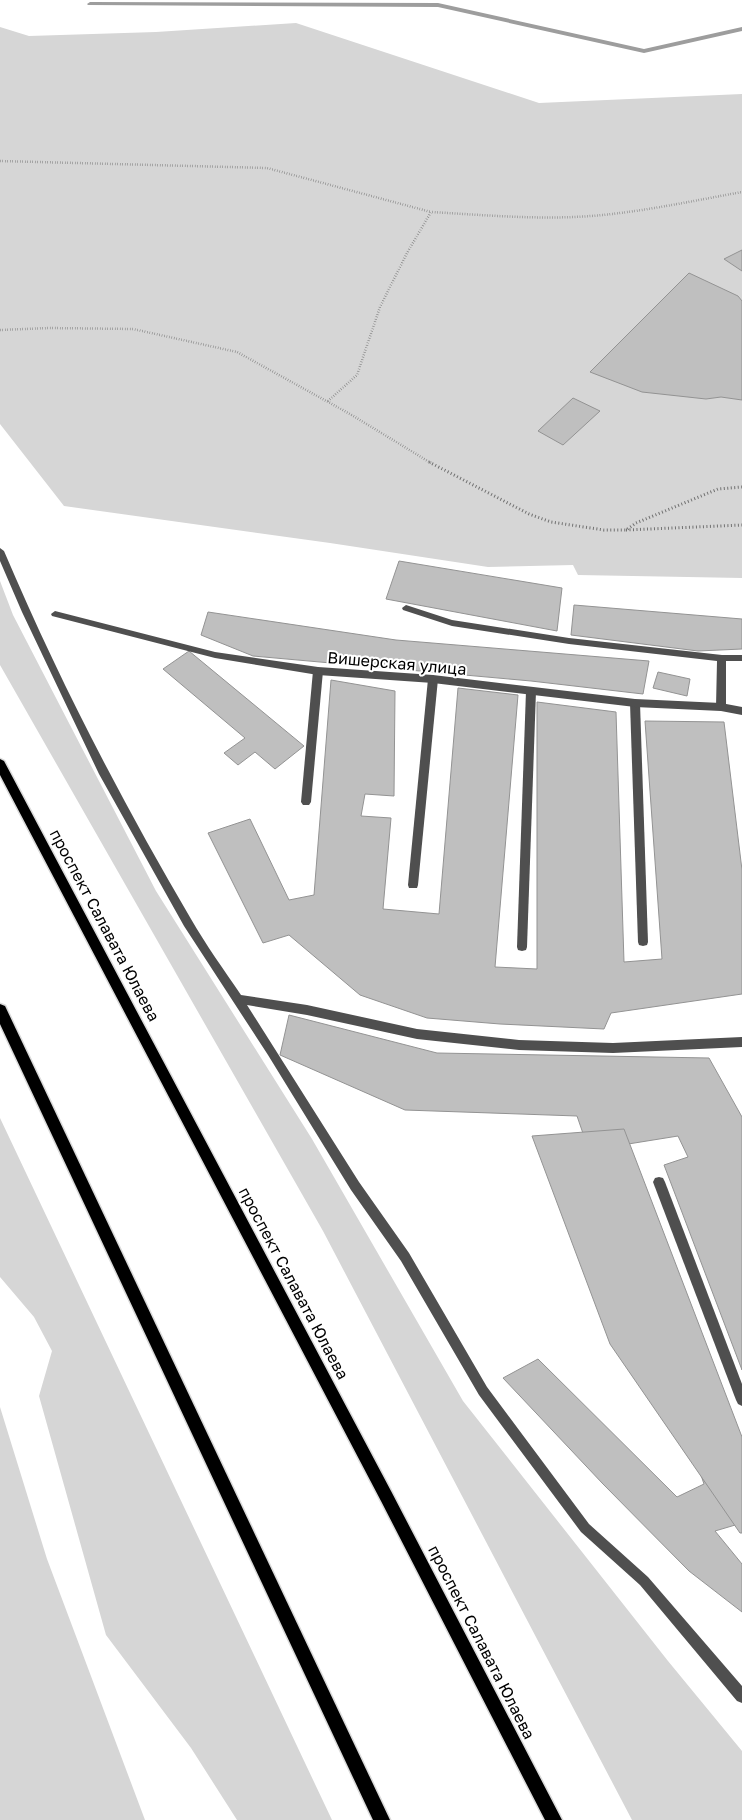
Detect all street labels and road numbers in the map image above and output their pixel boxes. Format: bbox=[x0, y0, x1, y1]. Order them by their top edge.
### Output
street label: Вишерская улица bbox=[327, 647, 467, 679]
street label: проспект Салавата Юлаева bbox=[46, 825, 164, 1025]
street label: проспект Салавата Юлаева bbox=[235, 1183, 353, 1383]
street label: проспект Салавата Юлаева bbox=[424, 1542, 540, 1742]

